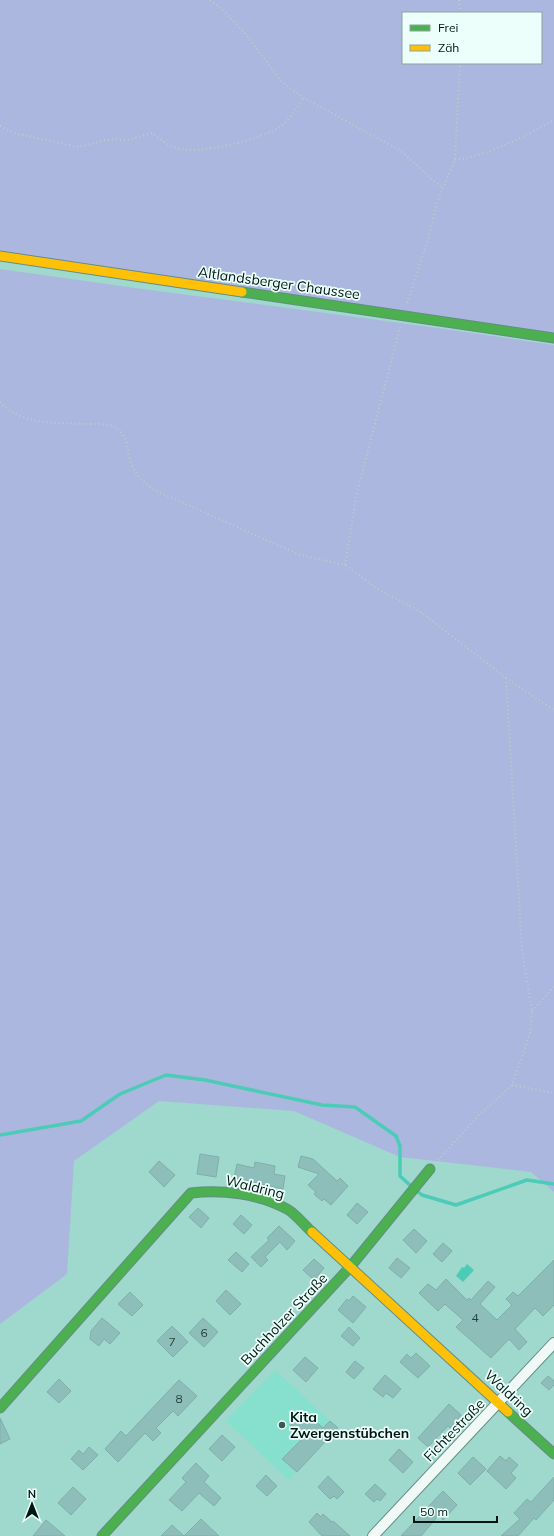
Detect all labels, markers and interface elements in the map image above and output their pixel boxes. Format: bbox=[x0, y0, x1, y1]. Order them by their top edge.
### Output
legend bbox=[402, 12, 542, 64]
text: Frei bbox=[438, 20, 458, 35]
text: Zäh bbox=[438, 40, 459, 55]
street label: Altlandsberger Chaussee bbox=[197, 263, 361, 303]
street label: Waldring bbox=[224, 1171, 286, 1203]
street label: Buchholzer Straße bbox=[237, 1269, 331, 1369]
house number: 4 bbox=[471, 1310, 479, 1325]
house number: 6 bbox=[200, 1325, 208, 1340]
house number: 7 bbox=[168, 1334, 176, 1349]
street label: Waldring bbox=[481, 1366, 537, 1420]
house number: 8 bbox=[175, 1391, 183, 1406]
street label: Fichtestraße bbox=[420, 1395, 488, 1465]
place label: Kita Zwergenstübchen bbox=[290, 1408, 409, 1442]
marker: Kita Zwergenstübchen bbox=[277, 1420, 287, 1430]
north arrow bbox=[12, 1484, 52, 1524]
text: N bbox=[28, 1487, 36, 1501]
scale bar bbox=[414, 1498, 497, 1524]
text: 50 m bbox=[420, 1504, 448, 1519]

